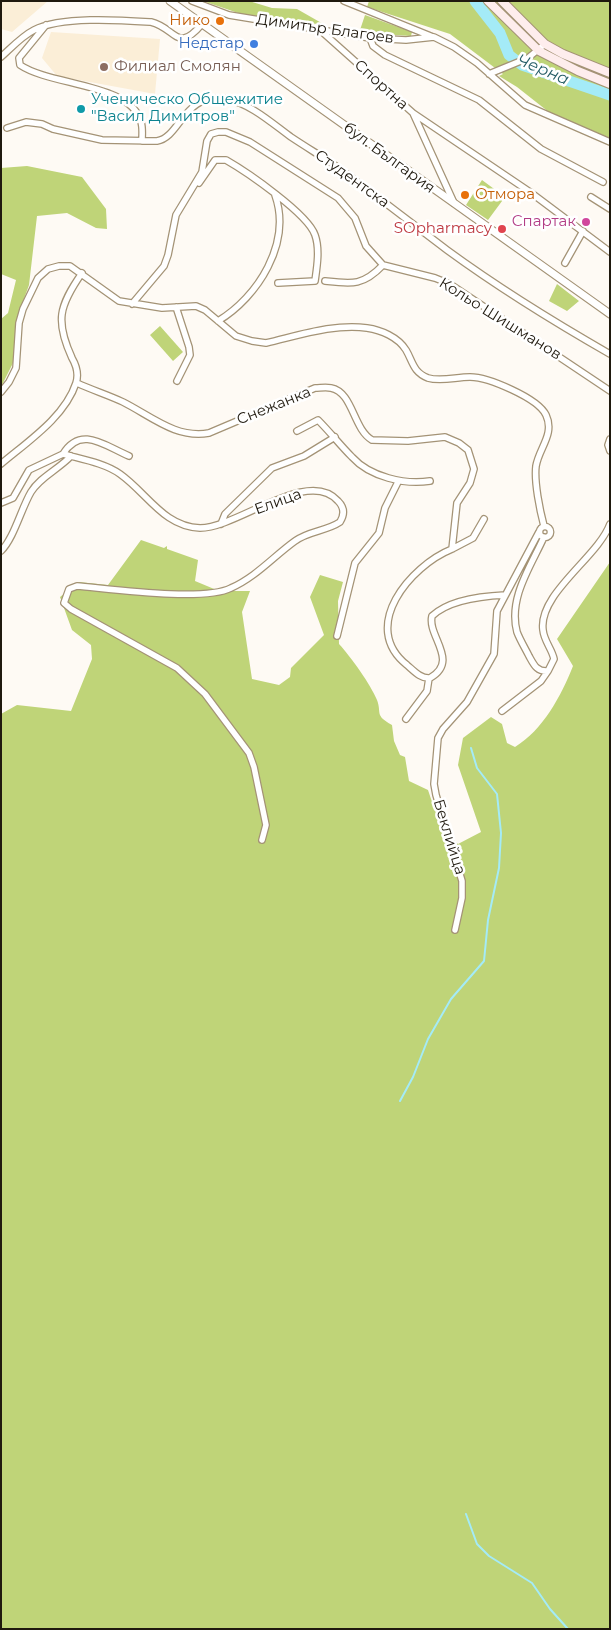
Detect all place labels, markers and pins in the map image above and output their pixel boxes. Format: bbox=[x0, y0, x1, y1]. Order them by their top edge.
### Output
place label: Нико bbox=[169, 12, 210, 30]
marker: Нико bbox=[214, 15, 226, 27]
place label: Недстар bbox=[178, 35, 244, 53]
marker: Недстар bbox=[248, 38, 260, 50]
place label: Филиал Смолян bbox=[114, 58, 241, 76]
marker: Филиал Смолян bbox=[98, 61, 110, 73]
place label: Ученическо Общежитие "Васил Димитров" bbox=[91, 91, 283, 126]
marker: Ученическо Общежитие "Васил Димитров" bbox=[75, 103, 87, 115]
place label: Отмора bbox=[475, 186, 535, 204]
marker: Отмора bbox=[459, 189, 471, 201]
place label: Спартак bbox=[512, 213, 576, 231]
marker: Спартак bbox=[580, 216, 592, 228]
place label: SOpharmacy bbox=[394, 220, 492, 238]
marker: SOpharmacy bbox=[496, 223, 508, 235]

